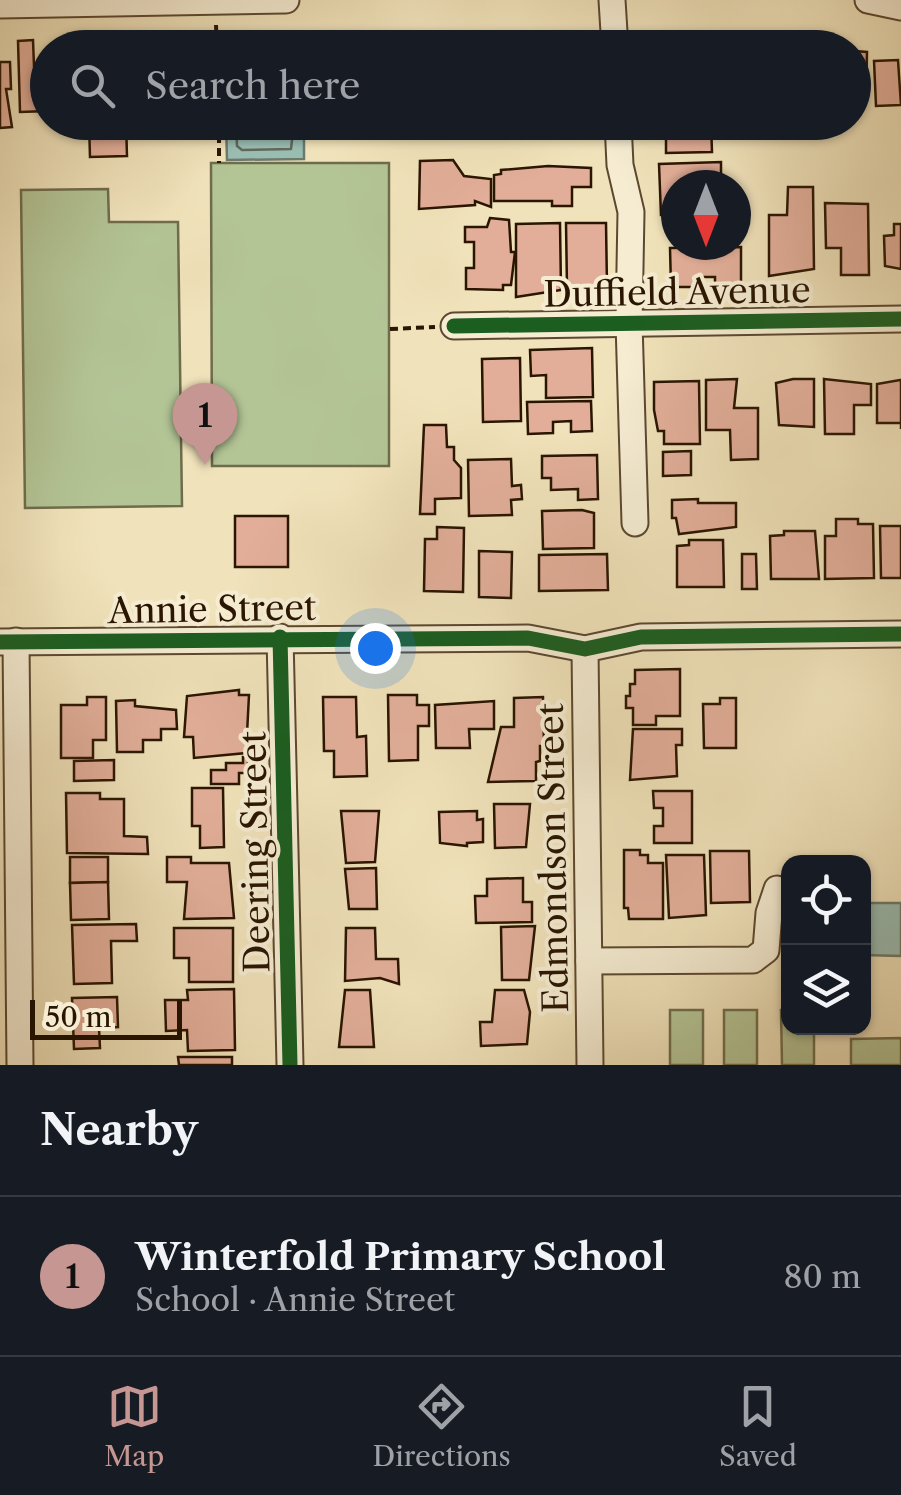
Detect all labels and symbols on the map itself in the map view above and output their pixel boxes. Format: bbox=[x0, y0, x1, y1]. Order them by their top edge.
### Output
north arrow bbox=[661, 170, 751, 260]
street label: Duffield Avenue bbox=[543, 268, 811, 316]
pin: 1 bbox=[172, 382, 238, 465]
street label: Annie Street bbox=[106, 586, 317, 632]
your location bbox=[350, 623, 401, 674]
street label: Edmondson Street bbox=[529, 702, 577, 1013]
street label: Deering Street bbox=[231, 730, 279, 973]
scale bar bbox=[30, 995, 182, 1040]

